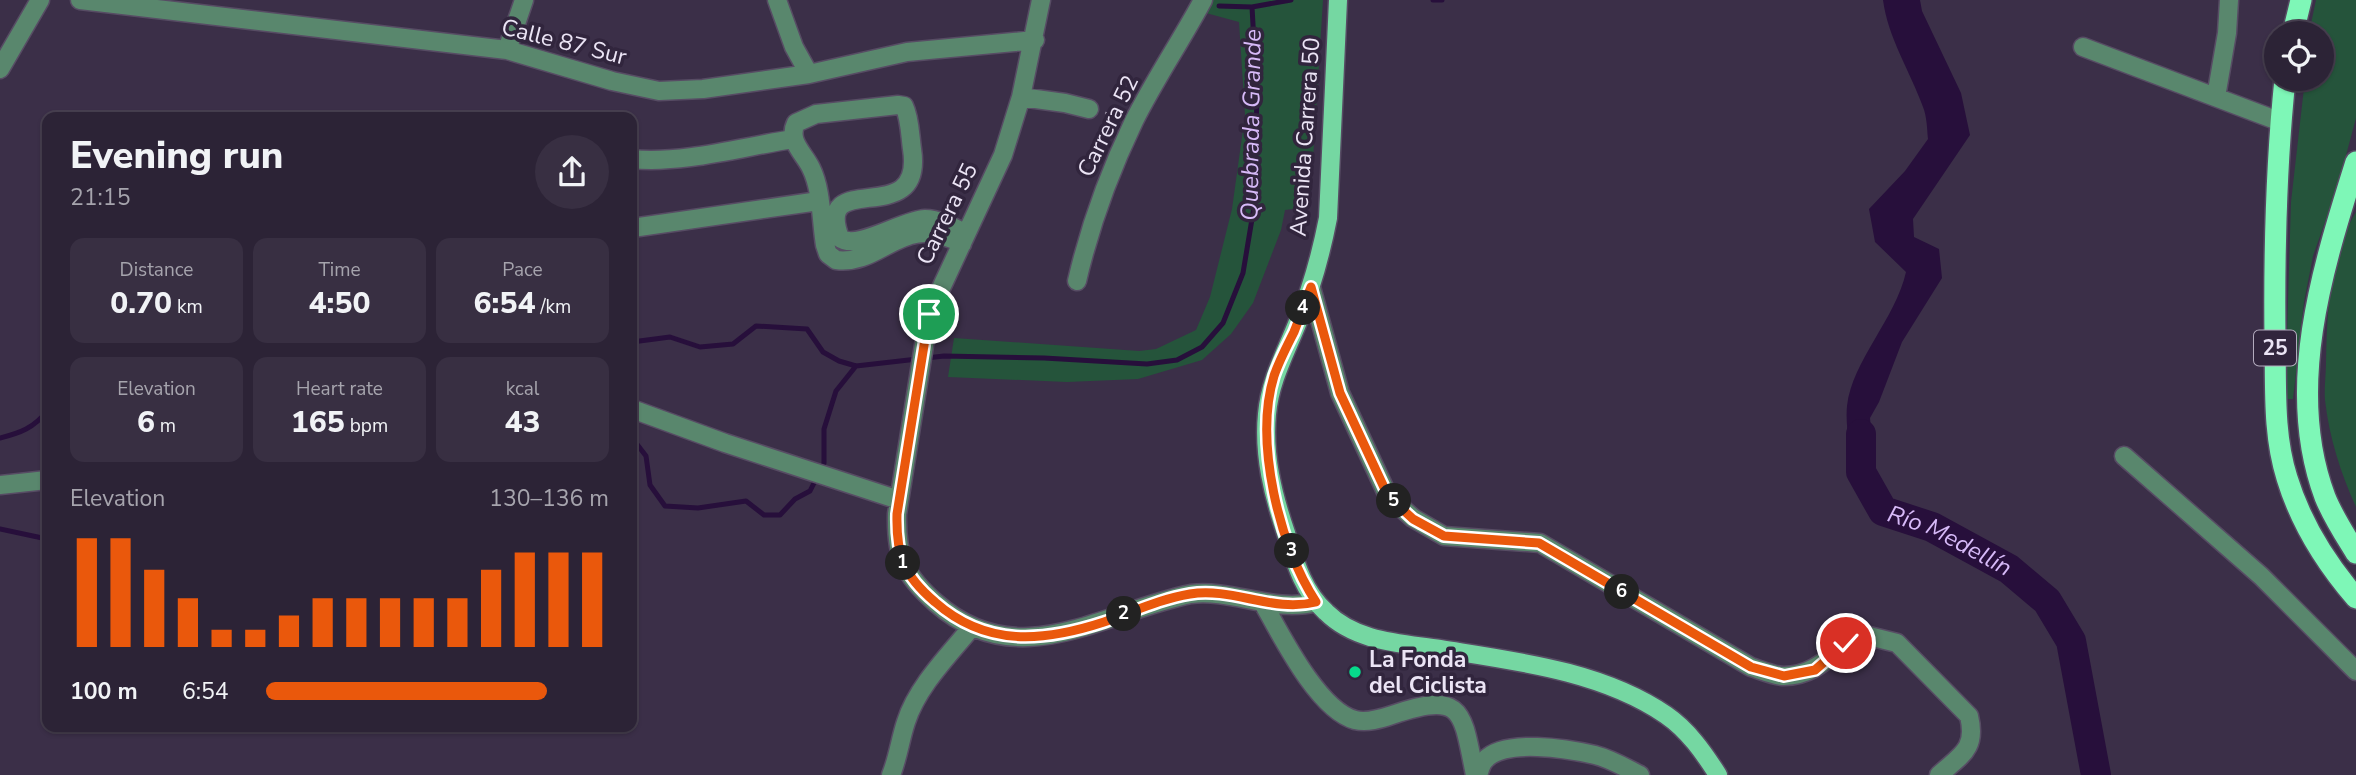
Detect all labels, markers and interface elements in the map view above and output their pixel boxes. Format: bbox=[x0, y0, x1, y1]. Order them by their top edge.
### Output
street label: Calle 87 Sur bbox=[498, 12, 630, 73]
map controls bbox=[2264, 21, 2334, 91]
button: locate bbox=[2264, 21, 2334, 91]
water label: Quebrada Grande bbox=[1233, 29, 1269, 221]
street label: Avenida Carrera 50 bbox=[1283, 36, 1327, 238]
street label: Carrera 52 bbox=[1070, 70, 1146, 182]
text: Evening run bbox=[70, 130, 283, 181]
button: share bbox=[535, 135, 609, 209]
street label: Carrera 55 bbox=[909, 158, 985, 270]
text: 21:15 bbox=[70, 182, 130, 213]
text: Distance bbox=[120, 257, 193, 283]
text: Time bbox=[318, 257, 361, 283]
text: Pace bbox=[502, 257, 543, 283]
text: 0.70 bbox=[110, 283, 172, 324]
text: 4:50 bbox=[309, 283, 370, 324]
text: 6:54 bbox=[474, 283, 535, 324]
pin bbox=[899, 284, 959, 344]
pin: 4 bbox=[1286, 290, 1320, 326]
text: km bbox=[172, 294, 203, 320]
text: /km bbox=[535, 294, 571, 320]
text: 4 bbox=[1297, 294, 1308, 320]
icon: arrive bbox=[910, 295, 948, 333]
road number: 25 bbox=[2254, 330, 2296, 366]
text: Elevation bbox=[117, 376, 196, 402]
text: Heart rate bbox=[296, 376, 383, 402]
text: kcal bbox=[506, 376, 539, 402]
text: 6 bbox=[137, 402, 155, 443]
text: 165 bbox=[291, 402, 345, 443]
text: 43 bbox=[505, 402, 541, 443]
text: m bbox=[155, 413, 176, 439]
text: bpm bbox=[345, 413, 388, 439]
text: Elevation bbox=[70, 483, 165, 514]
text: 130–136 m bbox=[489, 483, 609, 514]
pin: 5 bbox=[1376, 484, 1412, 518]
text: 5 bbox=[1388, 487, 1399, 513]
water label: Río Medellín bbox=[1884, 498, 2018, 584]
pin: 3 bbox=[1274, 534, 1310, 568]
text: 3 bbox=[1286, 537, 1297, 563]
pin: 1 bbox=[886, 546, 920, 580]
text: 1 bbox=[897, 549, 908, 575]
pin: 6 bbox=[1604, 574, 1640, 610]
text: 6 bbox=[1616, 578, 1627, 604]
pin: 2 bbox=[1106, 596, 1142, 632]
text: 2 bbox=[1118, 600, 1129, 626]
pin bbox=[1816, 613, 1876, 673]
icon: check bbox=[1827, 624, 1865, 662]
place label: La Fonda del Ciclista bbox=[1369, 644, 1487, 701]
marker: La Fonda del Ciclista bbox=[1347, 664, 1363, 680]
text: 100 m bbox=[70, 676, 138, 707]
text: 6:54 bbox=[182, 676, 229, 707]

